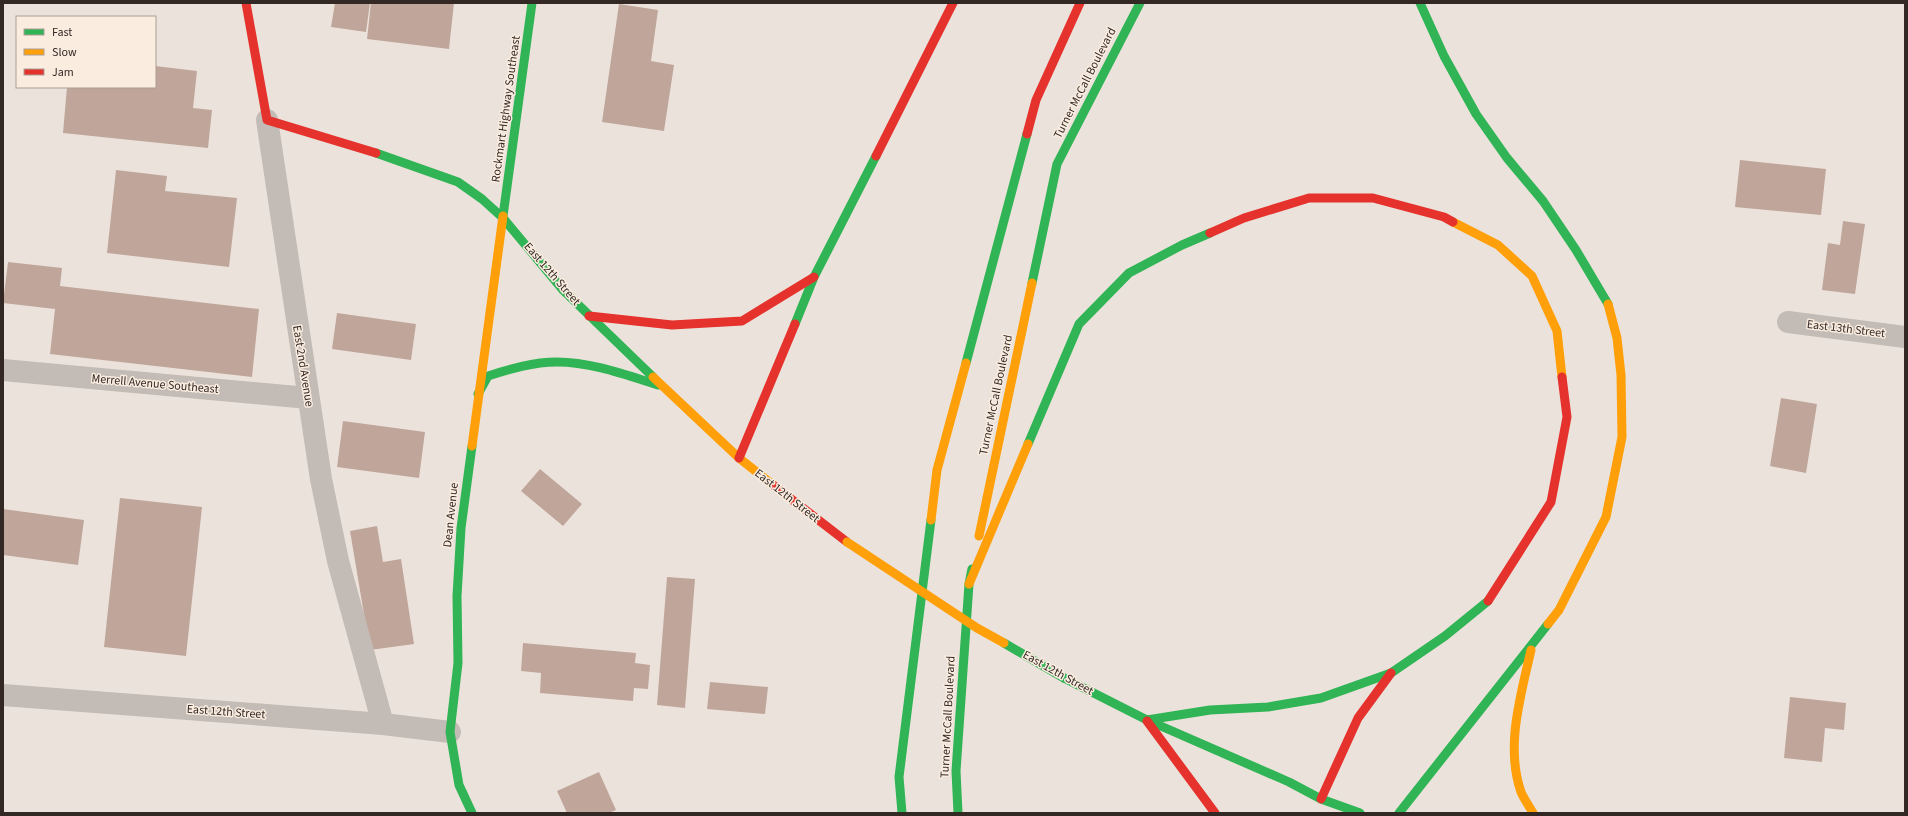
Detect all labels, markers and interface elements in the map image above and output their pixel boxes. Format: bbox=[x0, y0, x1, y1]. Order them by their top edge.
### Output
legend bbox=[16, 16, 156, 88]
text: Fast bbox=[52, 24, 72, 41]
street label: Turner McCall Boulevard bbox=[1050, 25, 1120, 141]
street label: Rockmart Highway Southeast bbox=[487, 35, 525, 183]
text: Slow bbox=[52, 44, 77, 61]
text: Jam bbox=[52, 64, 74, 81]
street label: East 12th Street bbox=[520, 239, 584, 309]
street label: East 13th Street bbox=[1806, 316, 1886, 342]
street label: East 2nd Avenue bbox=[288, 324, 318, 408]
street label: Turner McCall Boulevard bbox=[975, 333, 1017, 457]
street label: Merrell Avenue Southeast bbox=[91, 370, 219, 398]
street label: East 12th Street bbox=[751, 465, 823, 527]
street label: Dean Avenue bbox=[439, 482, 463, 548]
street label: East 12th Street bbox=[1020, 647, 1096, 699]
street label: Turner McCall Boulevard bbox=[936, 655, 960, 779]
street label: East 12th Street bbox=[186, 701, 266, 723]

